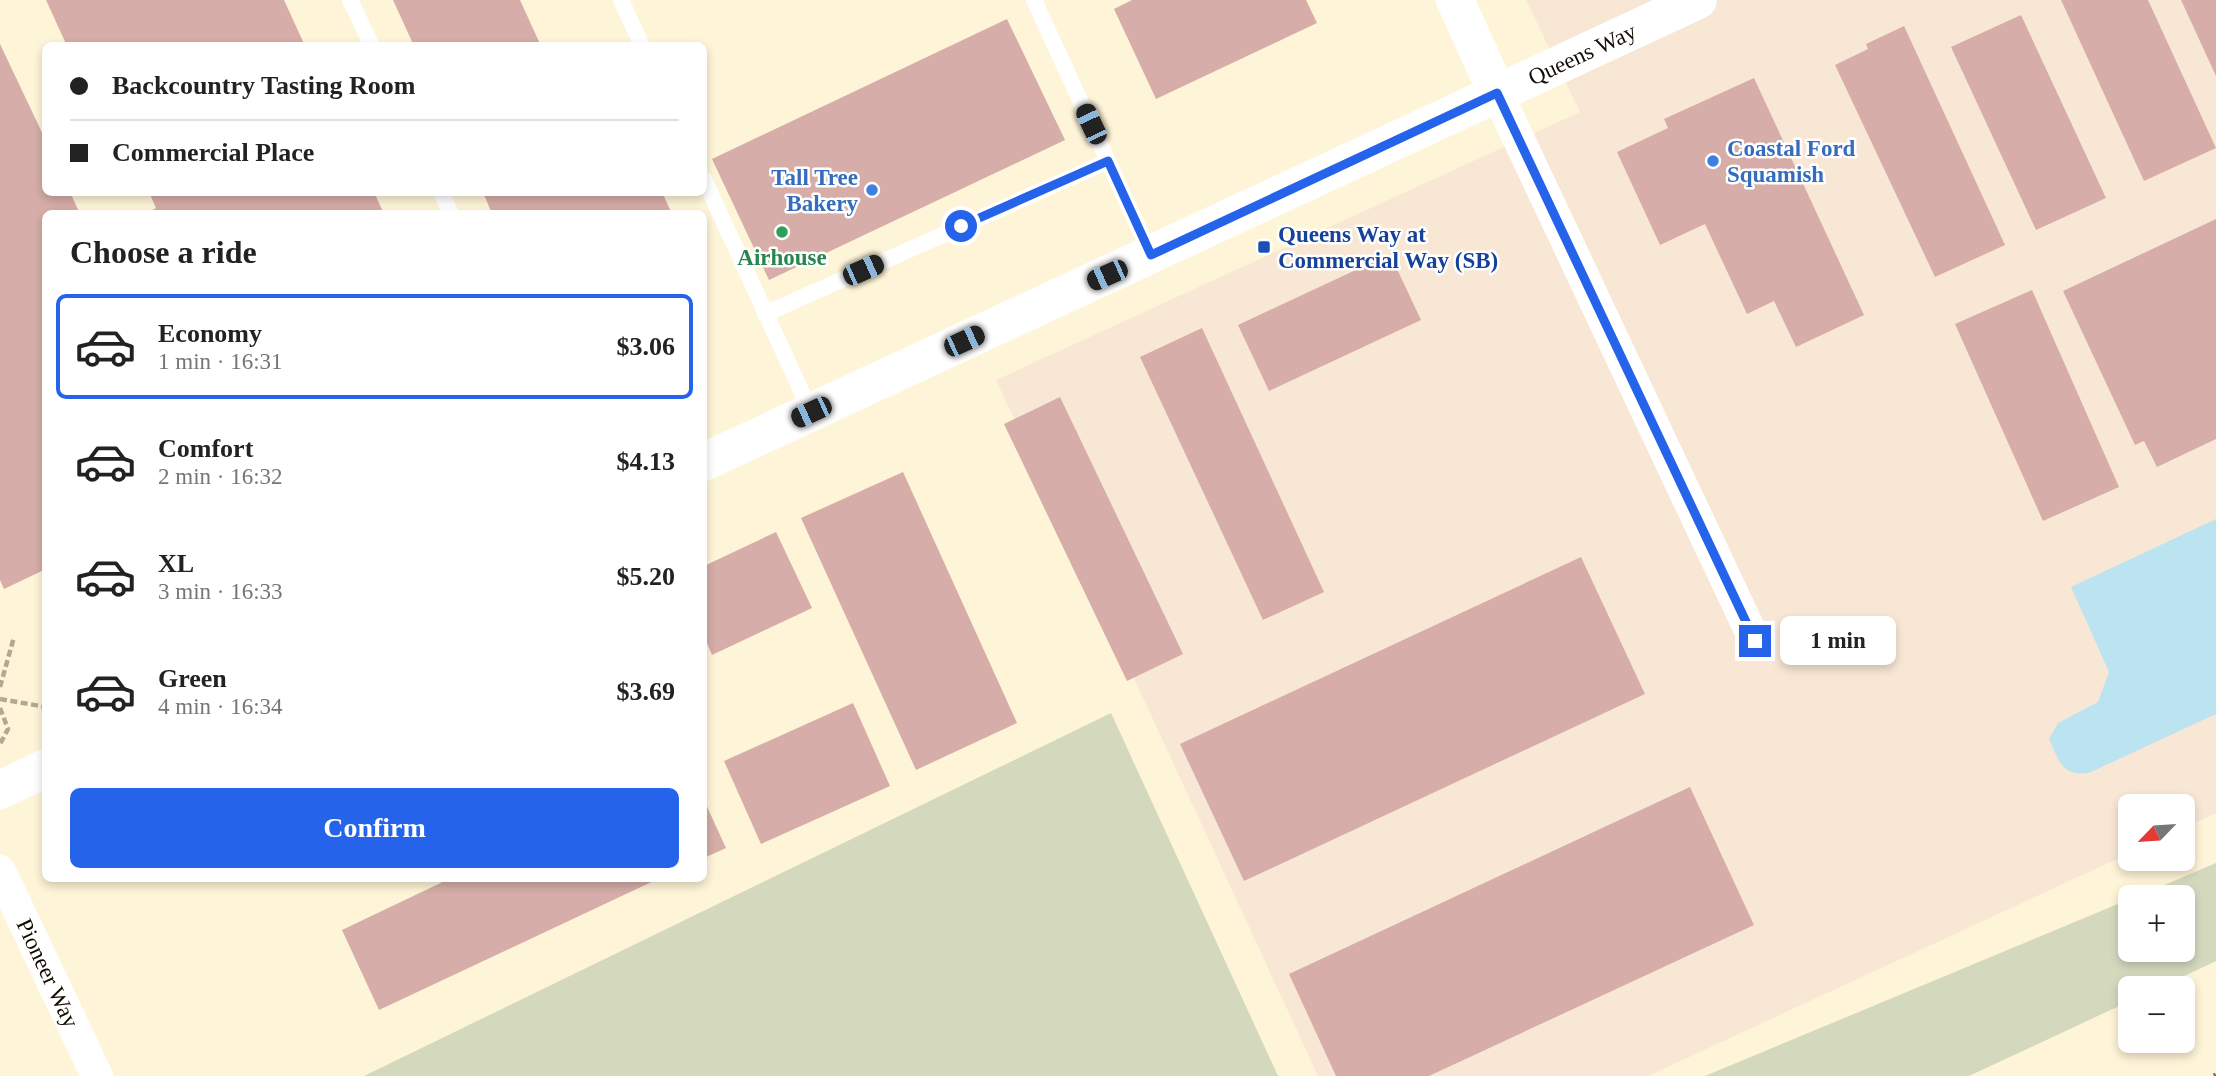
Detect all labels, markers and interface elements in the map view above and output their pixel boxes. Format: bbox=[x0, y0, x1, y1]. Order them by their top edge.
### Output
street label: Queens Way bbox=[1524, 18, 1640, 90]
text: Backcountry Tasting Room bbox=[112, 71, 415, 100]
car bbox=[1073, 101, 1110, 147]
place label: Coastal Ford Squamish bbox=[1727, 136, 1856, 187]
text: Commercial Place bbox=[112, 138, 314, 167]
marker: Coastal Ford Squamish bbox=[1705, 153, 1721, 169]
place label: Tall Tree Bakery bbox=[771, 165, 858, 216]
marker: Tall Tree Bakery bbox=[864, 182, 880, 198]
route start bbox=[945, 210, 977, 242]
place label: Queens Way at Commercial Way (SB) bbox=[1278, 222, 1498, 273]
marker: Airhouse bbox=[774, 224, 790, 240]
text: Choose a ride bbox=[70, 234, 257, 270]
marker: Queens Way at Commercial Way (SB) bbox=[1256, 239, 1272, 255]
place label: Airhouse bbox=[737, 245, 827, 270]
car bbox=[840, 252, 887, 288]
car bbox=[1084, 257, 1131, 293]
icon: car bbox=[74, 315, 137, 378]
text: Economy bbox=[158, 319, 262, 348]
car bbox=[941, 323, 988, 359]
text: $3.06 bbox=[617, 332, 675, 361]
text: 1 min · 16:31 bbox=[158, 349, 283, 374]
car bbox=[788, 394, 835, 430]
icon: car bbox=[74, 430, 137, 493]
text: Comfort bbox=[158, 434, 253, 463]
text: $4.13 bbox=[617, 447, 675, 476]
text: 2 min · 16:32 bbox=[158, 464, 283, 489]
icon: car bbox=[74, 545, 137, 608]
text: XL bbox=[158, 549, 194, 578]
text: $5.20 bbox=[617, 562, 675, 591]
text: 3 min · 16:33 bbox=[158, 579, 283, 604]
callout: 1 min bbox=[1780, 616, 1895, 666]
route end bbox=[1739, 625, 1771, 657]
text: 1 min bbox=[1810, 628, 1866, 653]
icon: car bbox=[74, 660, 137, 723]
text: Green bbox=[158, 664, 227, 693]
text: $3.69 bbox=[617, 677, 675, 706]
text: 4 min · 16:34 bbox=[158, 694, 283, 719]
button: Confirm bbox=[70, 788, 679, 868]
north arrow bbox=[2118, 794, 2194, 872]
map controls bbox=[2118, 794, 2195, 1053]
button: + bbox=[2118, 885, 2195, 962]
street label: Pioneer Way bbox=[11, 915, 84, 1032]
button: − bbox=[2118, 976, 2195, 1053]

